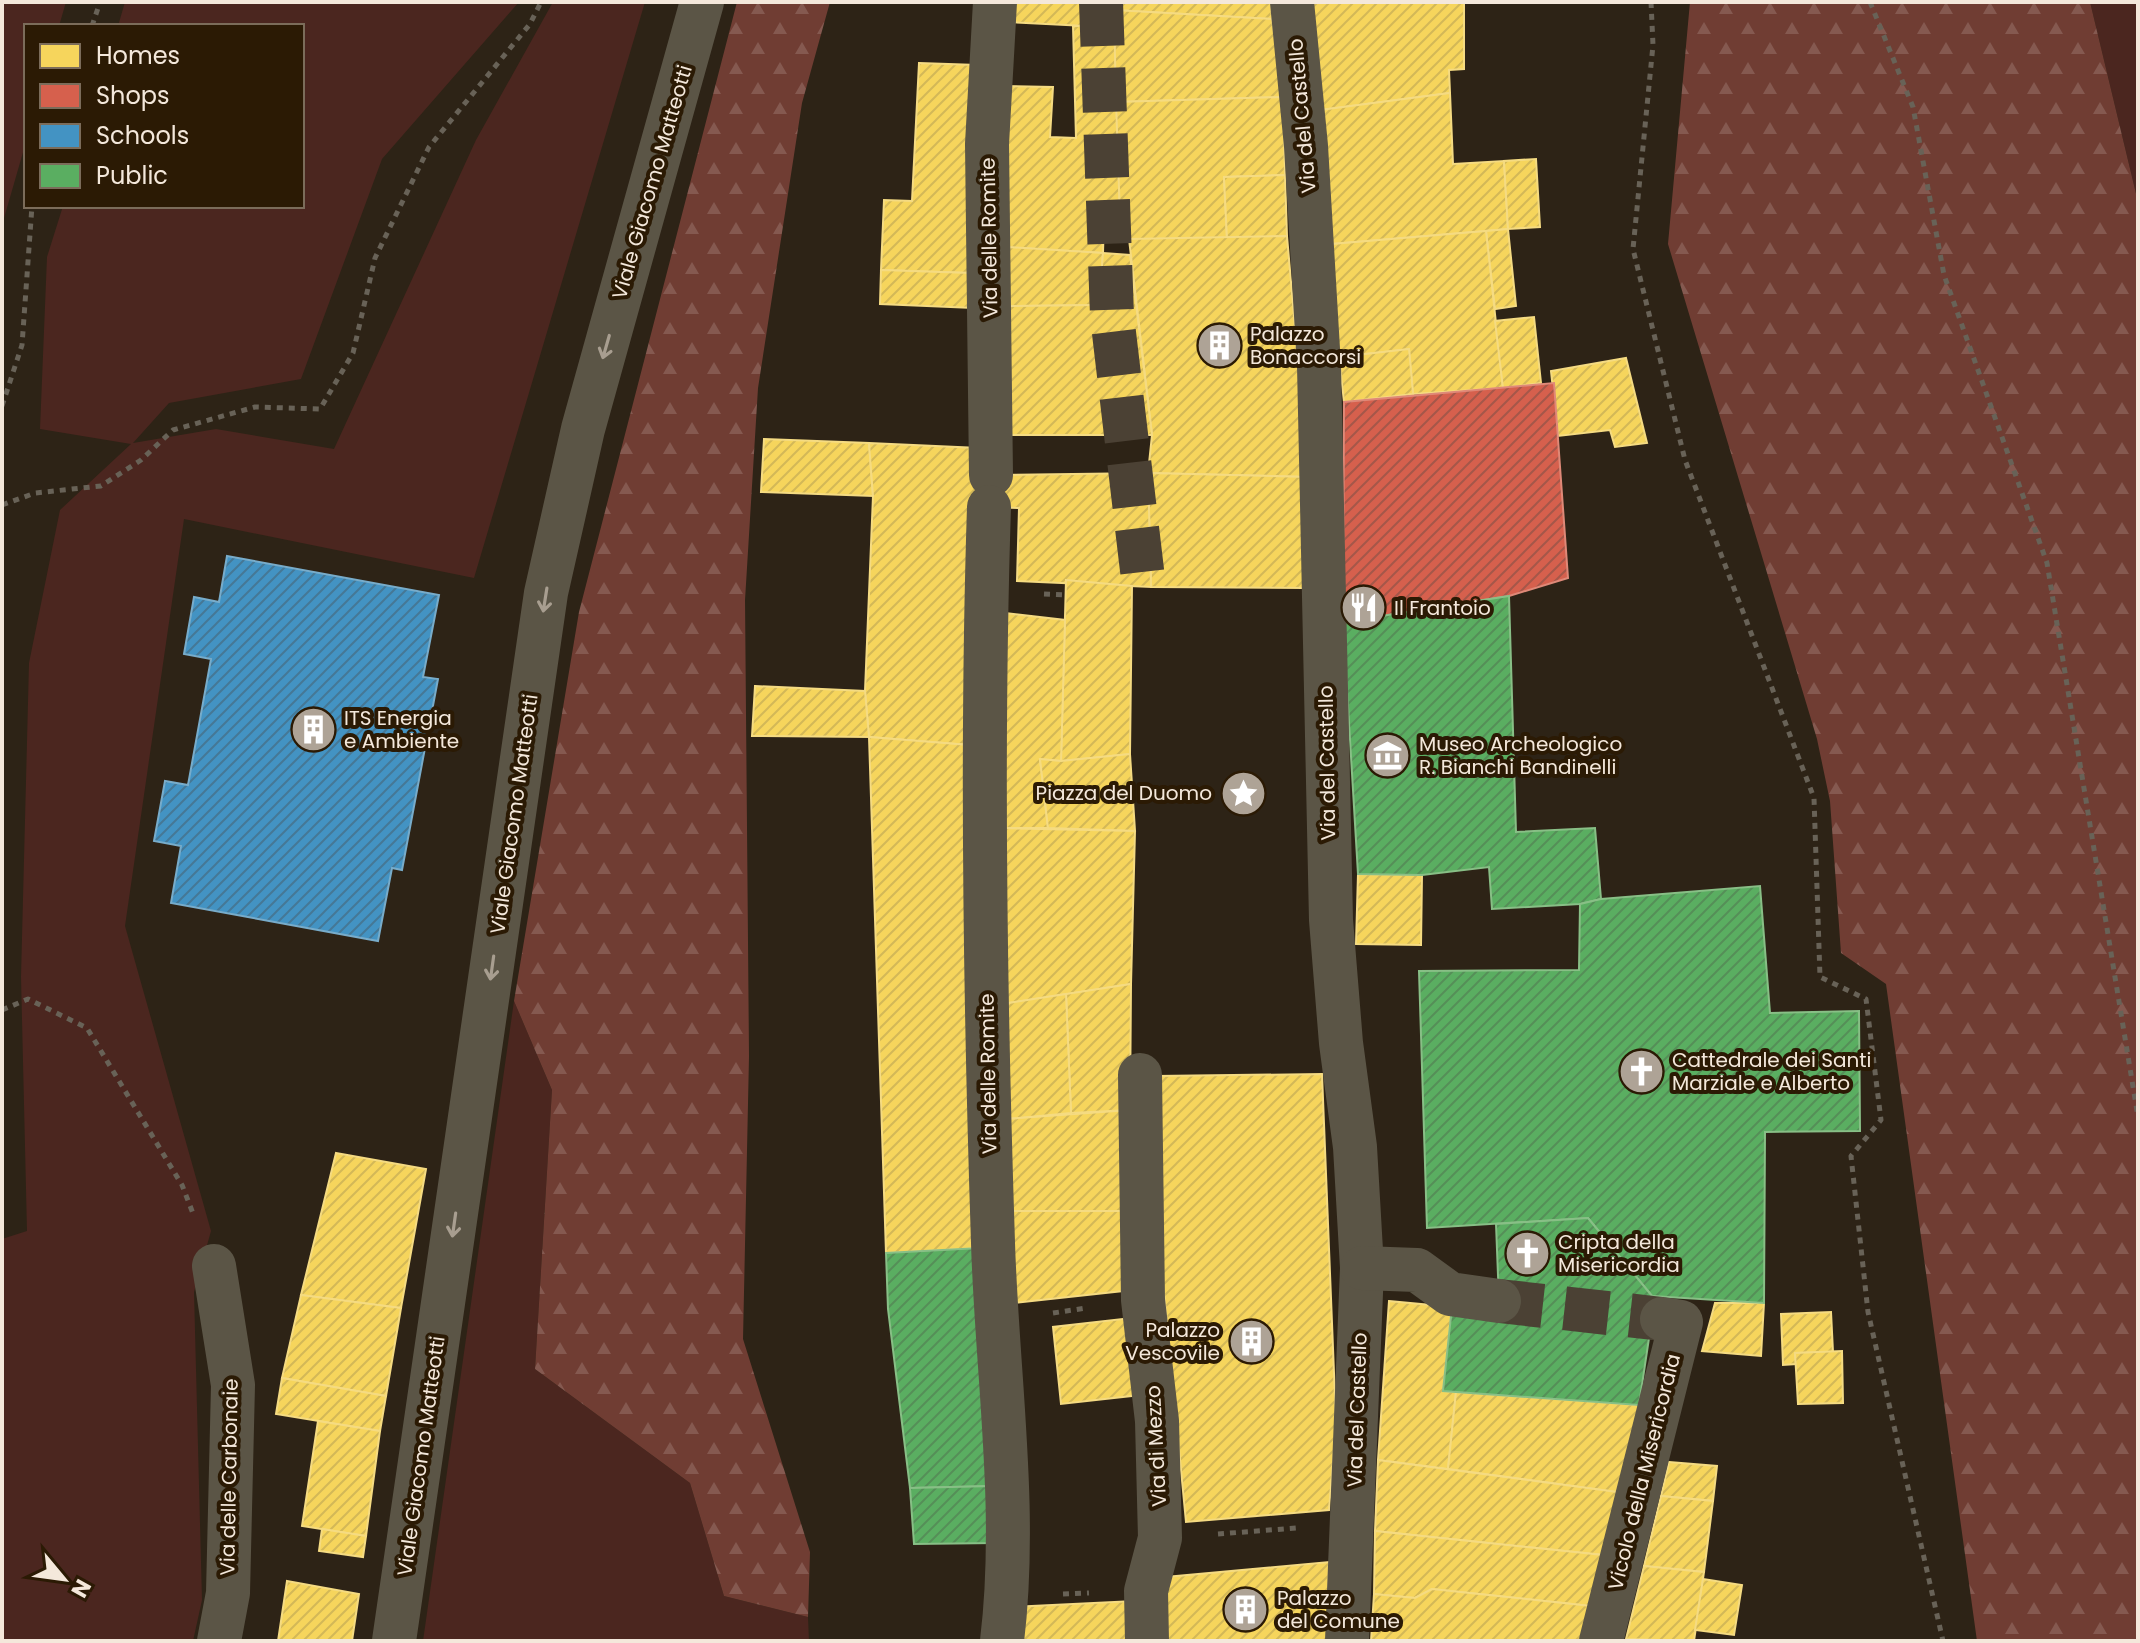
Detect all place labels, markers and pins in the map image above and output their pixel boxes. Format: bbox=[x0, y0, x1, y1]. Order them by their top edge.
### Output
place label: Palazzo Bonaccorsi bbox=[1250, 320, 1361, 371]
building icon: Palazzo Bonaccorsi bbox=[1195, 321, 1243, 369]
restaurant icon: Il Frantoio bbox=[1339, 584, 1387, 632]
place label: Il Frantoio bbox=[1394, 594, 1491, 622]
place label: ITS Energia e Ambiente bbox=[344, 704, 459, 755]
building icon: ITS Energia e Ambiente bbox=[289, 706, 337, 754]
place label: Museo Archeologico R. Bianchi Bandinelli bbox=[1419, 730, 1622, 781]
museum icon: Museo Archeologico R. Bianchi Bandinelli bbox=[1364, 731, 1412, 779]
place icon: Piazza del Duomo bbox=[1219, 769, 1267, 817]
place label: Piazza del Duomo bbox=[1036, 779, 1212, 807]
place label: Cattedrale dei Santi Marziale e Alberto bbox=[1672, 1046, 1872, 1097]
church icon: Cattedrale dei Santi Marziale e Alberto bbox=[1617, 1048, 1665, 1096]
place label: Cripta della Misericordia bbox=[1558, 1228, 1680, 1279]
church icon: Cripta della Misericordia bbox=[1503, 1229, 1551, 1277]
place label: Palazzo Vescovile bbox=[1125, 1316, 1220, 1367]
building icon: Palazzo Vescovile bbox=[1227, 1318, 1275, 1366]
place label: Palazzo del Comune bbox=[1277, 1584, 1400, 1635]
building icon: Palazzo del Comune bbox=[1222, 1585, 1270, 1633]

